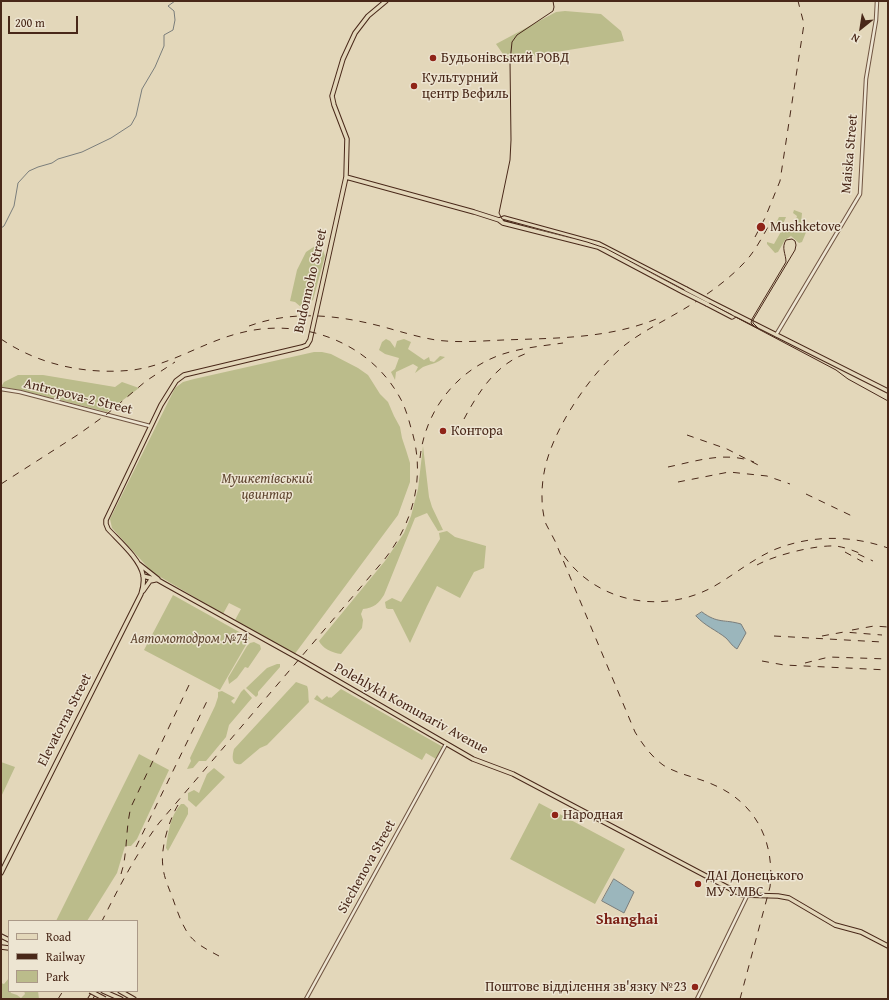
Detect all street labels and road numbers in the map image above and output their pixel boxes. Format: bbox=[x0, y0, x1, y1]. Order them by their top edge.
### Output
street label: Maiska Street bbox=[838, 114, 862, 194]
street label: Budonnoho Street bbox=[291, 227, 331, 335]
street label: Antropova-2 Street bbox=[22, 375, 134, 419]
street label: Polehlykh Komunariv Avenue bbox=[331, 660, 491, 758]
street label: Elevatorna Street bbox=[34, 671, 96, 769]
street label: Siechenova Street bbox=[334, 817, 400, 917]

